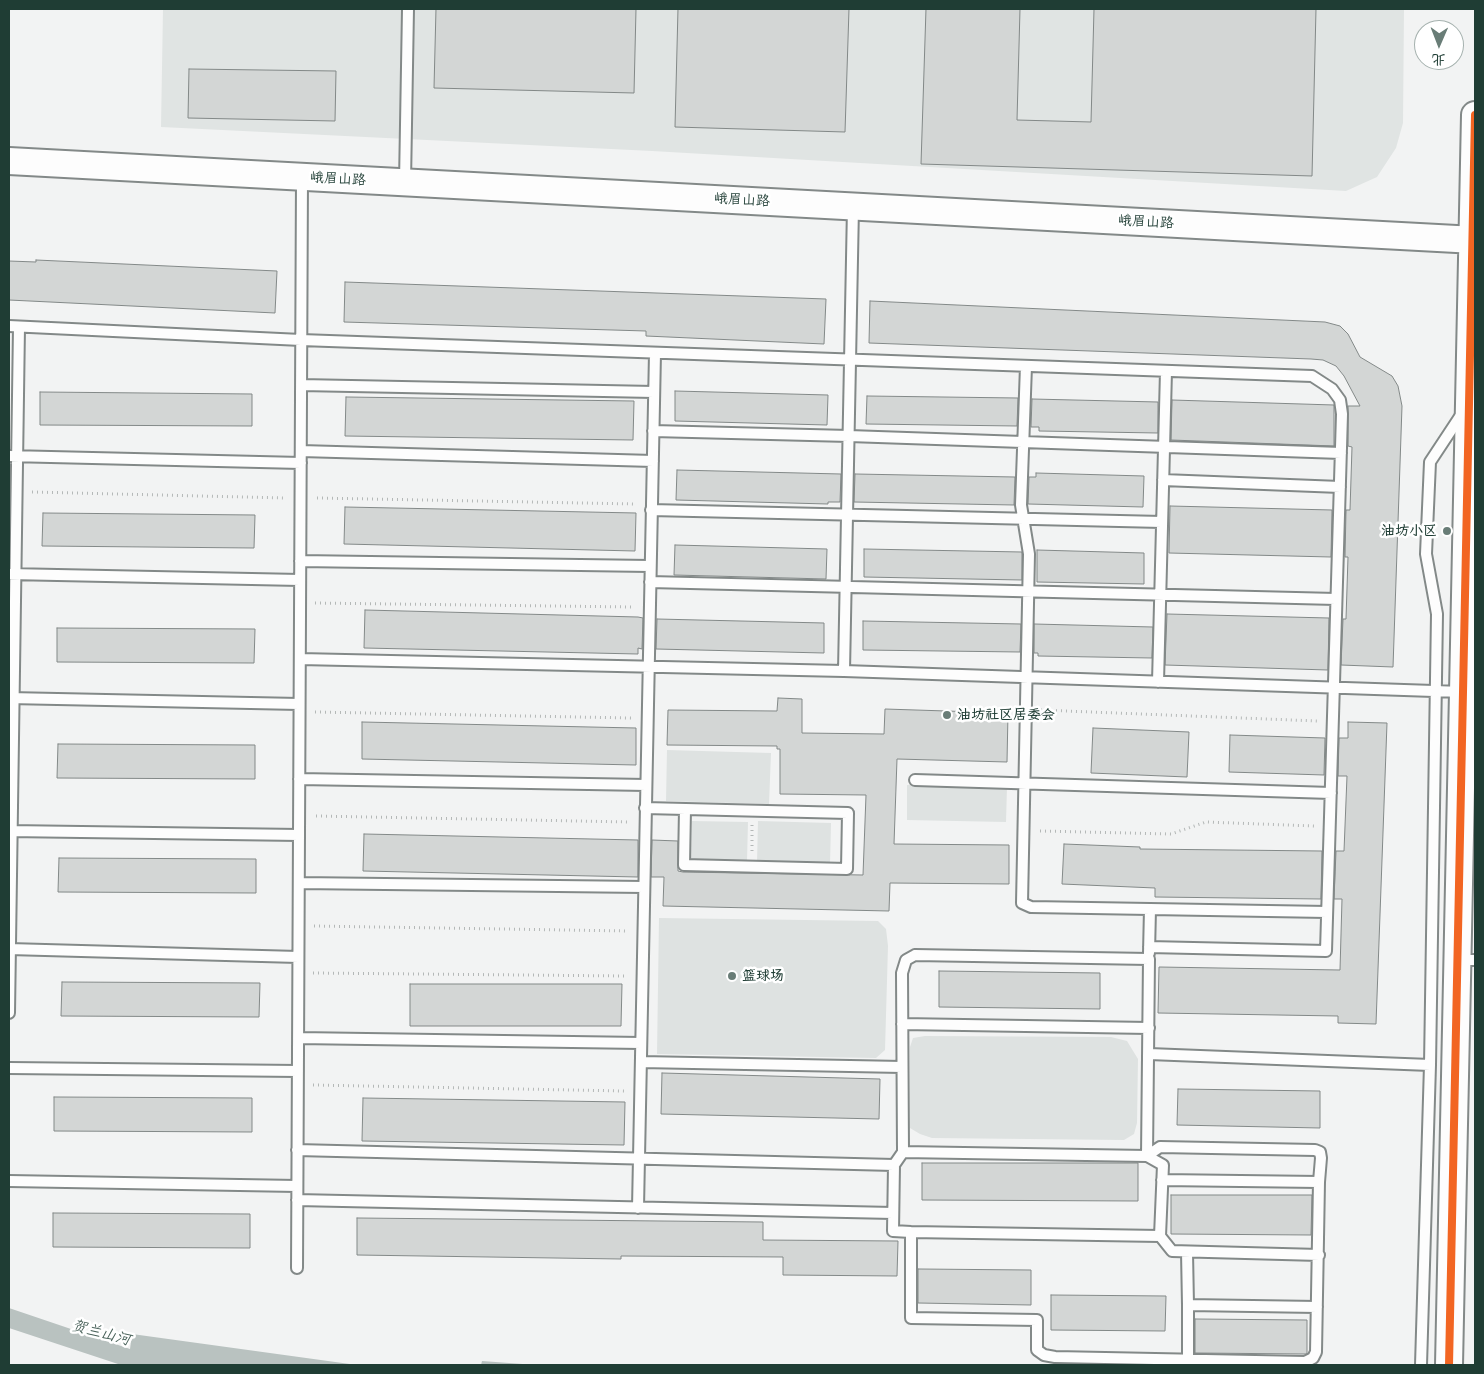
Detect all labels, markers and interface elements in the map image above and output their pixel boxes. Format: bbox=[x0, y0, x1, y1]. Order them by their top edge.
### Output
north arrow bbox=[1414, 20, 1464, 70]
text: 北 bbox=[1432, 51, 1446, 68]
street label: 峨眉山路 bbox=[310, 169, 366, 189]
street label: 峨眉山路 bbox=[714, 190, 770, 210]
street label: 峨眉山路 bbox=[1118, 212, 1174, 232]
place label: 油坊小区 bbox=[1381, 523, 1437, 539]
marker: 油坊小区 bbox=[1441, 525, 1453, 537]
place label: 油坊社区居委会 bbox=[957, 707, 1055, 723]
marker: 油坊社区居委会 bbox=[941, 709, 953, 721]
place label: 篮球场 bbox=[742, 968, 784, 984]
marker: 篮球场 bbox=[726, 970, 738, 982]
water label: 贺兰山河 bbox=[70, 1317, 132, 1349]

